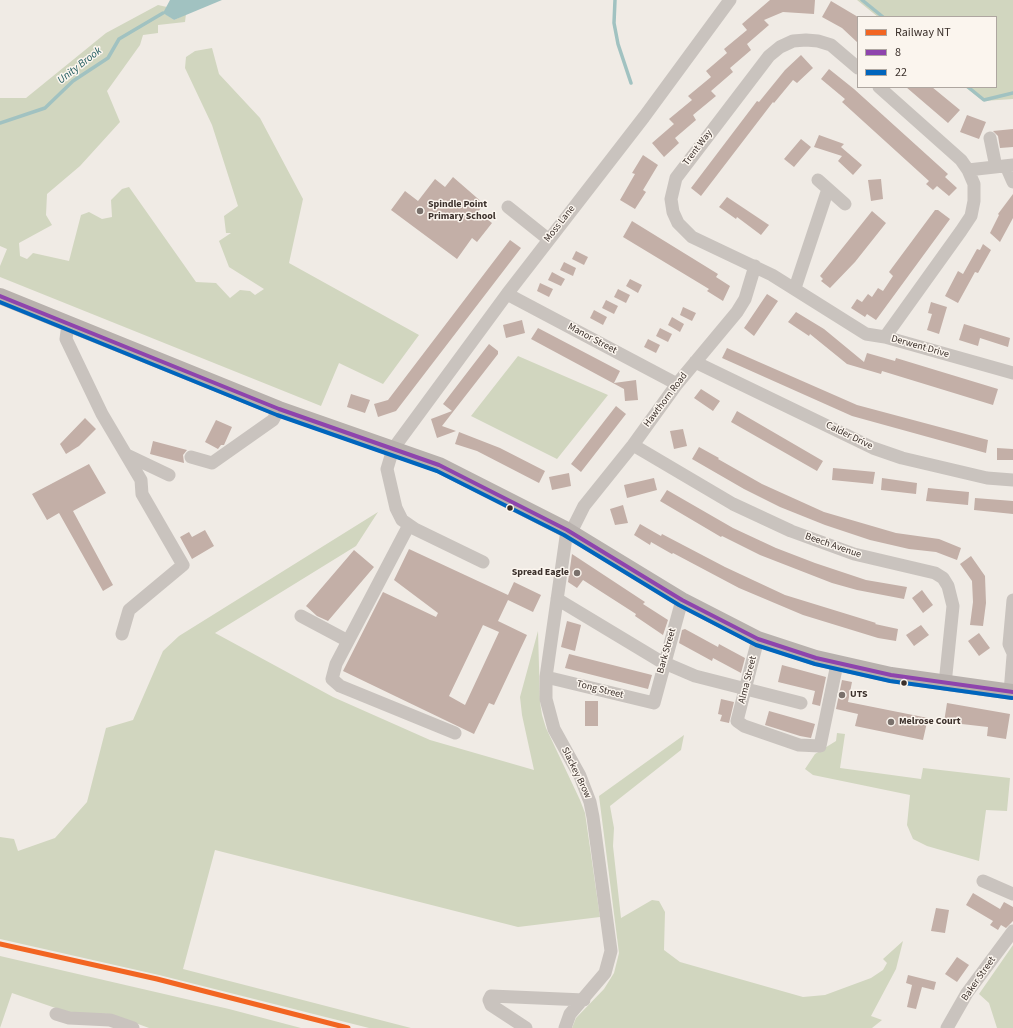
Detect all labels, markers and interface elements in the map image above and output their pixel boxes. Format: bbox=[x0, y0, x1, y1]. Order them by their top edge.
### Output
legend bbox=[857, 16, 997, 88]
text: Railway NT bbox=[895, 24, 951, 41]
text: 8 bbox=[895, 44, 901, 61]
water label: Unity Brook bbox=[55, 45, 105, 87]
text: 22 bbox=[895, 64, 907, 81]
street label: Trent Way bbox=[681, 128, 715, 168]
place label: Spindle Point Primary School bbox=[428, 199, 496, 222]
street label: Moss Lane bbox=[542, 203, 578, 245]
marker: Spindle Point Primary School bbox=[415, 206, 425, 216]
street label: Manor Street bbox=[565, 321, 619, 357]
street label: Derwent Drive bbox=[890, 333, 950, 361]
street label: Hawthorn Road bbox=[642, 370, 690, 430]
street label: Calder Drive bbox=[823, 419, 875, 453]
unlabelled marker bbox=[505, 503, 515, 513]
street label: Beech Avenue bbox=[803, 531, 863, 561]
place label: Spread Eagle bbox=[512, 567, 569, 579]
marker: Spread Eagle bbox=[572, 568, 582, 578]
street label: Bark Street bbox=[655, 627, 679, 675]
street label: Alma Street bbox=[736, 655, 760, 705]
street label: Tong Street bbox=[575, 678, 625, 702]
unlabelled marker bbox=[899, 678, 909, 688]
place label: UTS bbox=[850, 689, 868, 701]
marker: UTS bbox=[837, 690, 847, 700]
place label: Melrose Court bbox=[899, 716, 961, 728]
marker: Melrose Court bbox=[886, 717, 896, 727]
street label: Slackey Brow bbox=[558, 745, 594, 801]
street label: Baker Street bbox=[959, 955, 999, 1003]

